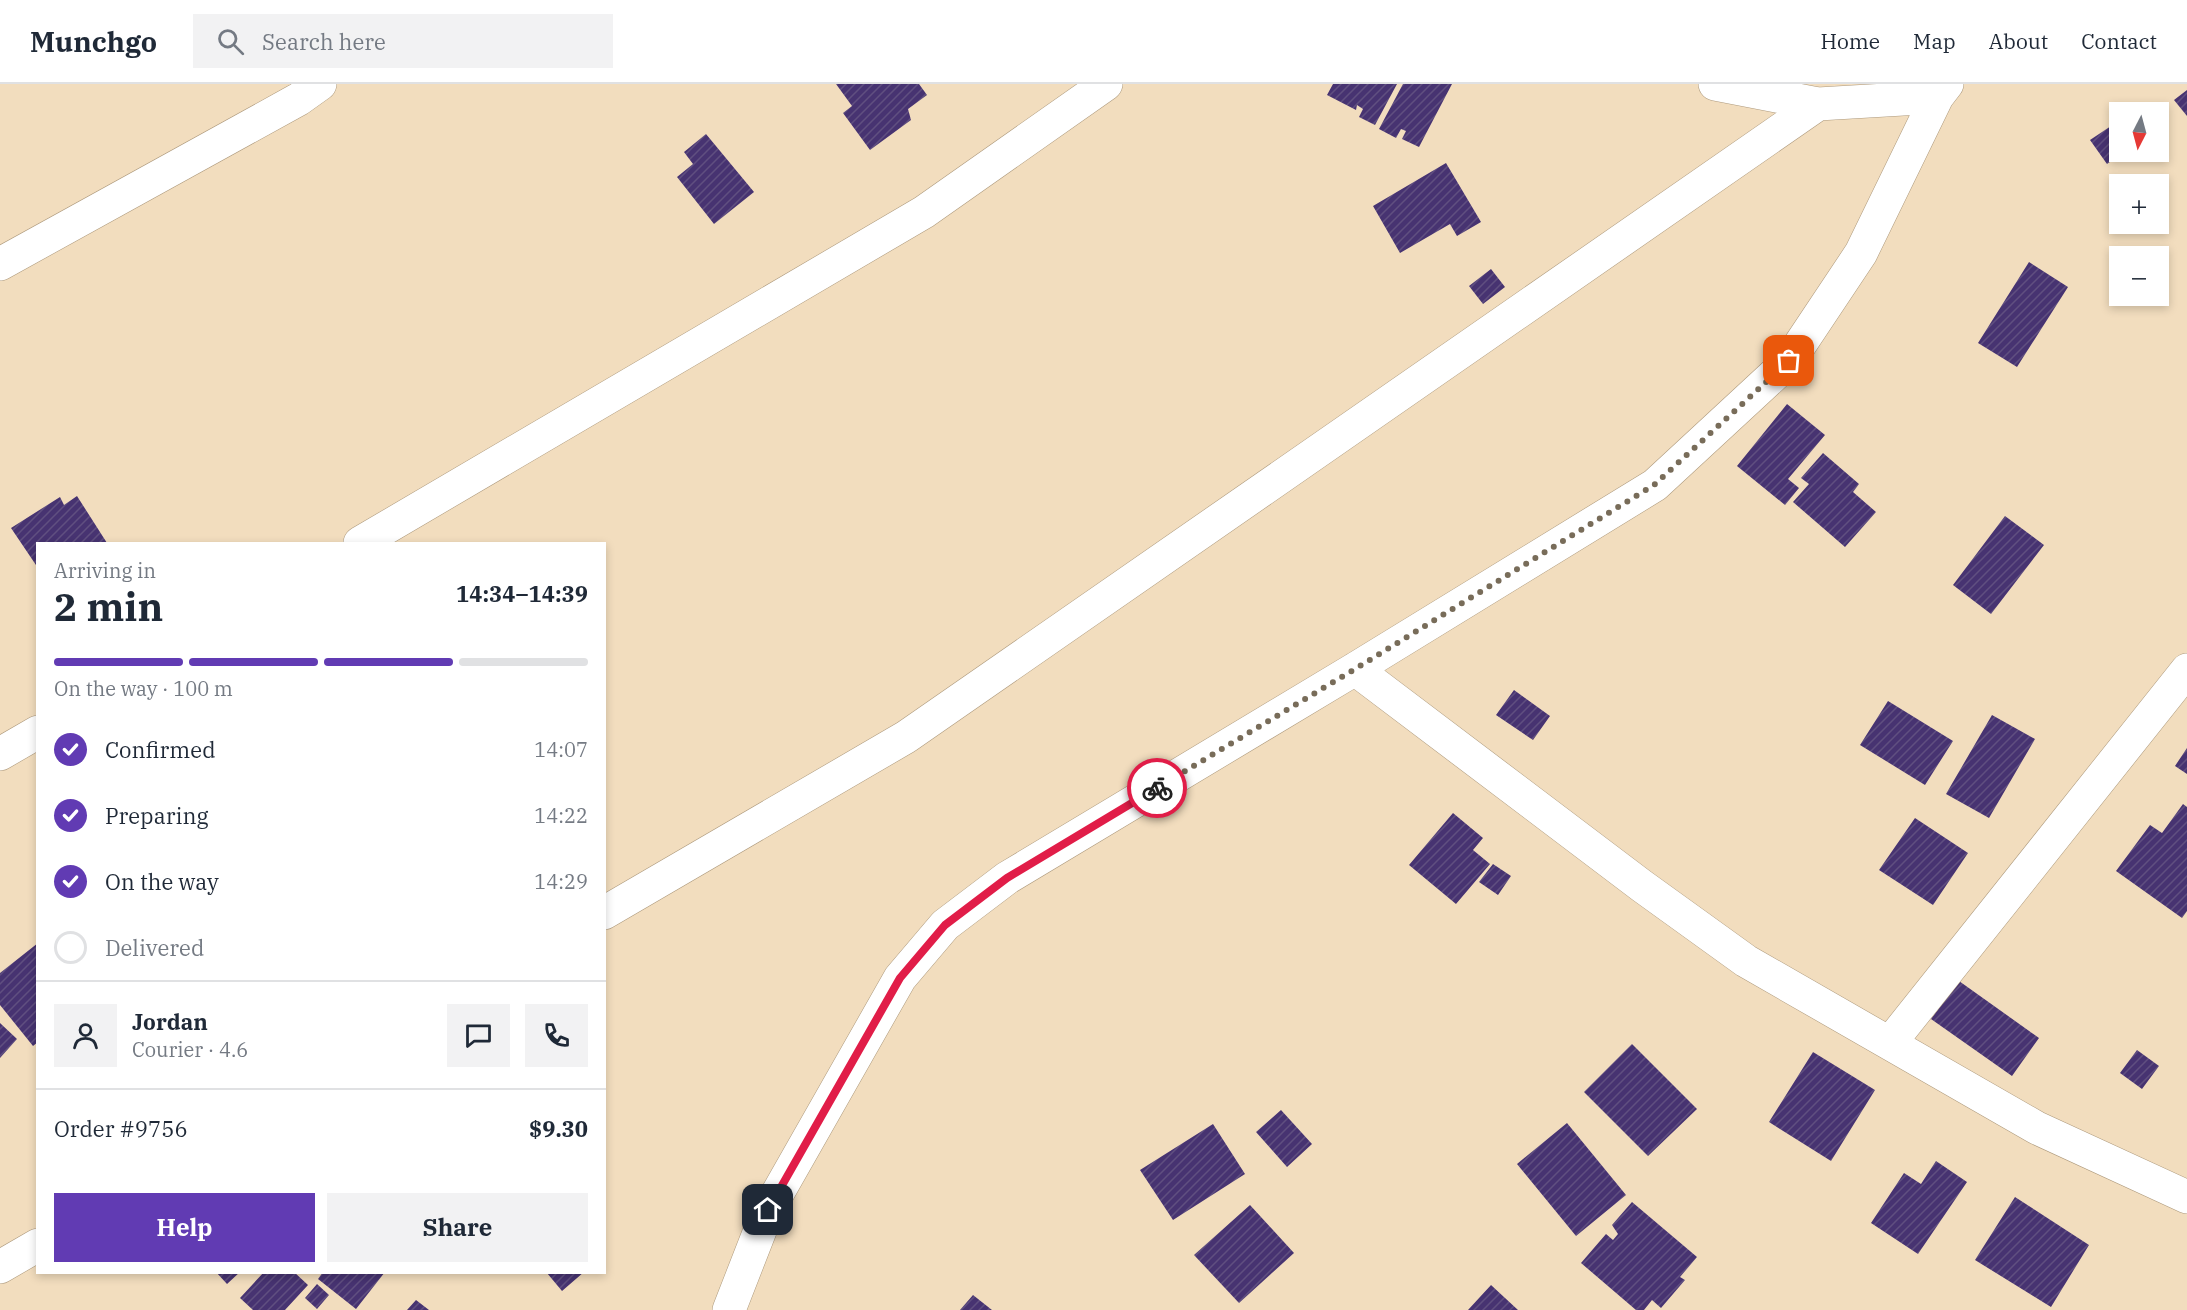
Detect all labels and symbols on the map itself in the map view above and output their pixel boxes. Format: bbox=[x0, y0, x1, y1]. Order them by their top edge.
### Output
north arrow bbox=[2109, 102, 2169, 162]
pin bbox=[1763, 335, 1814, 386]
courier bbox=[1127, 758, 1187, 818]
pin bbox=[742, 1184, 793, 1235]

